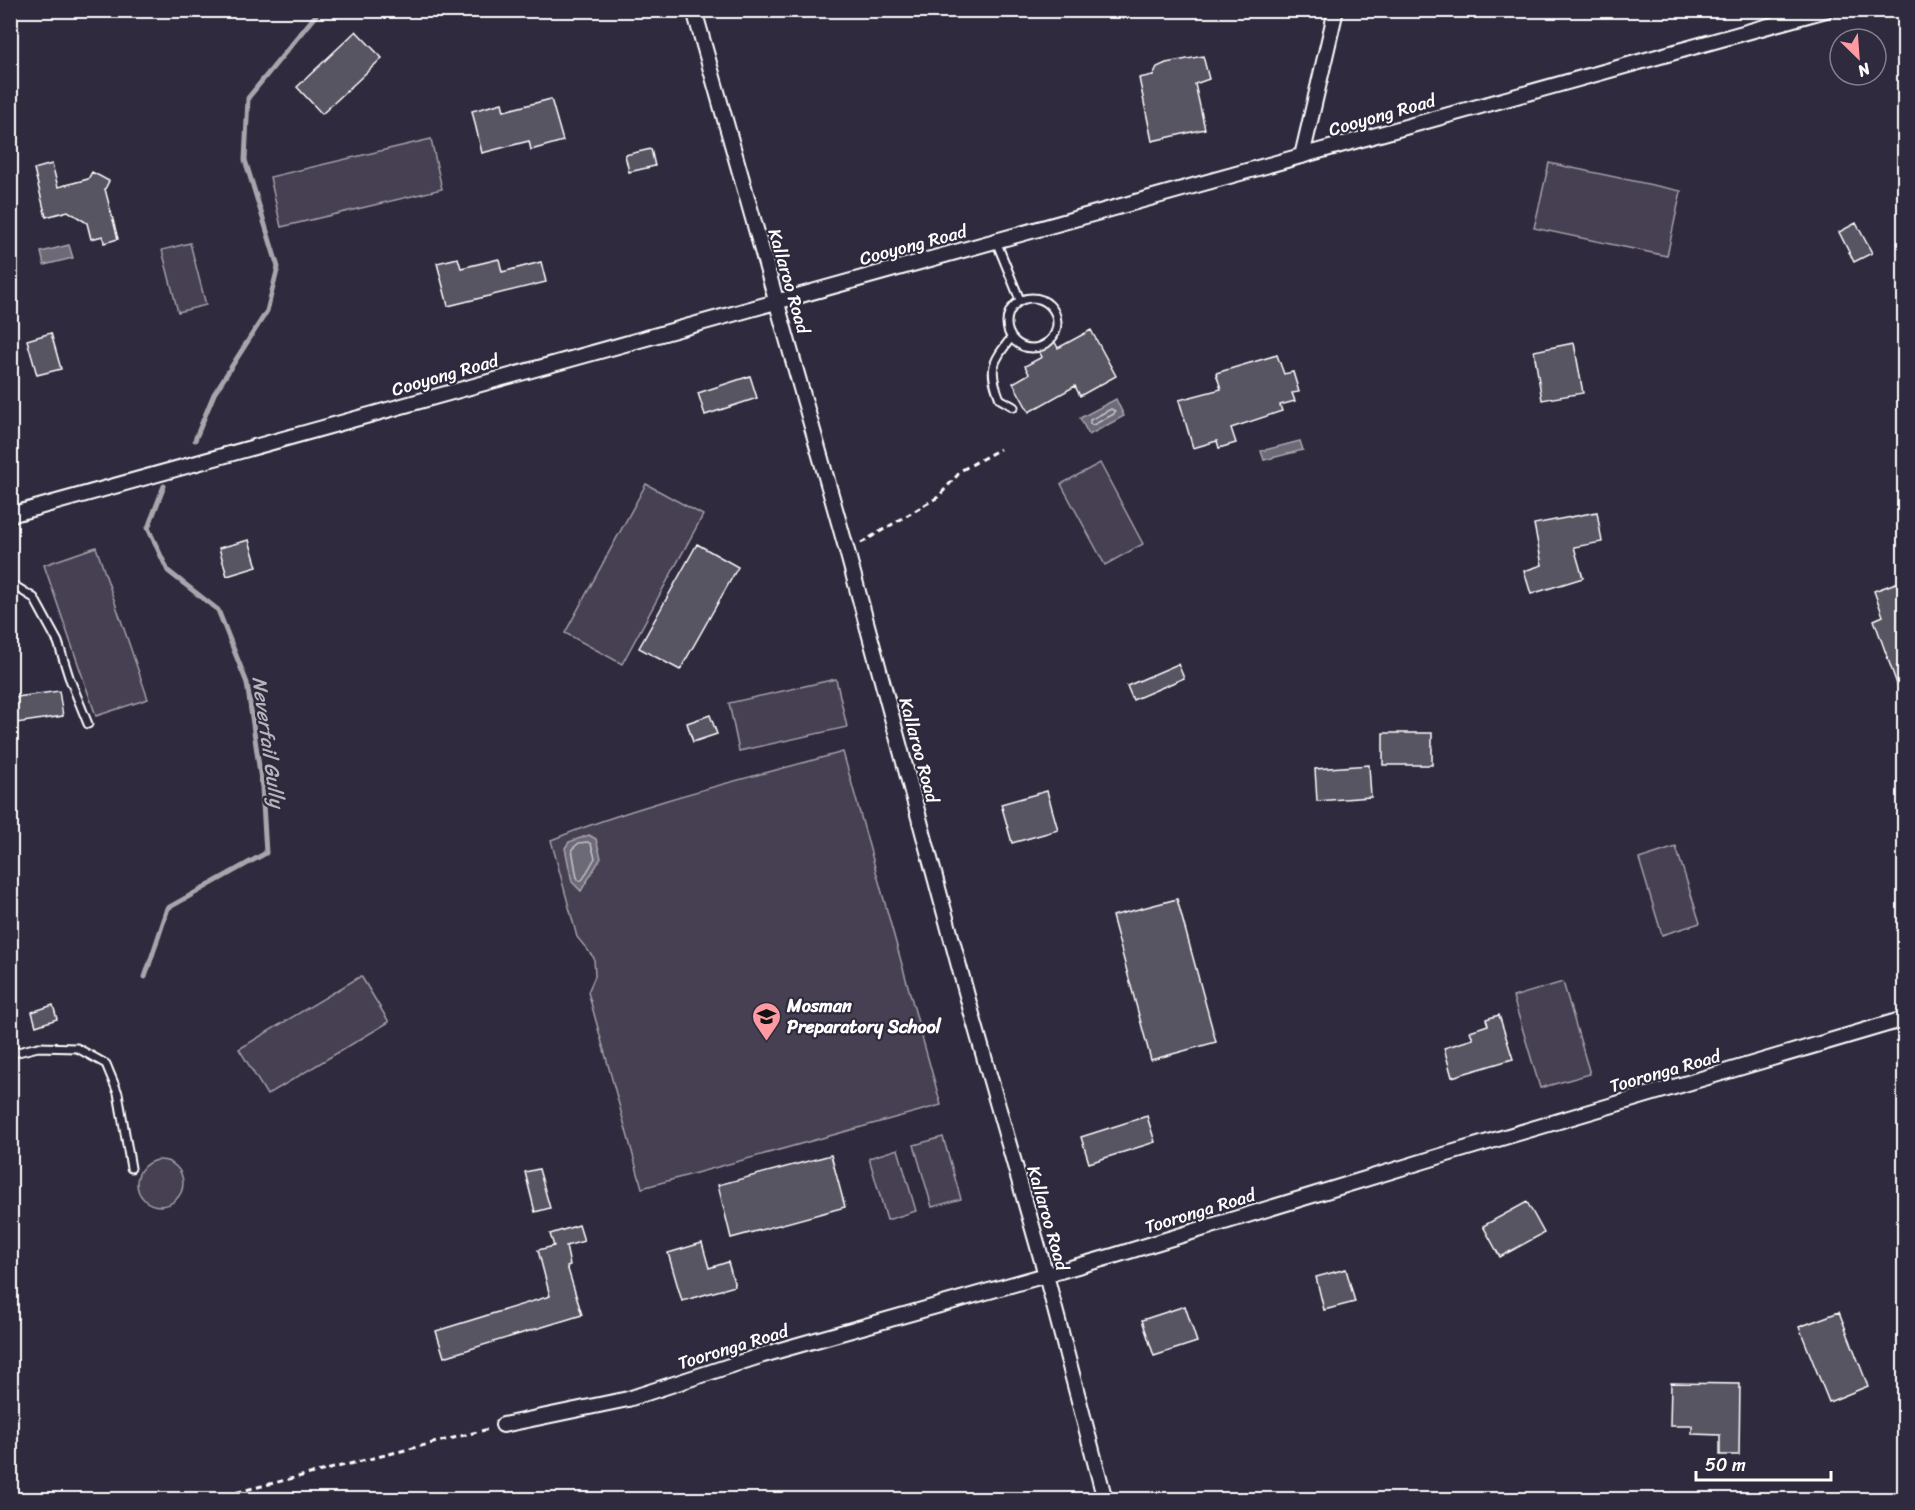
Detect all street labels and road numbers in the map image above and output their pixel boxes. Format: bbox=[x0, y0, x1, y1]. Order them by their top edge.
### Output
street label: Cooyong Road bbox=[1325, 84, 1441, 146]
street label: Cooyong Road bbox=[856, 215, 972, 275]
street label: Kallaroo Road bbox=[759, 225, 820, 339]
street label: Cooyong Road bbox=[388, 344, 504, 406]
street label: Kallaroo Road bbox=[890, 694, 949, 808]
street label: Tooronga Road bbox=[1606, 1039, 1726, 1102]
street label: Kallaroo Road bbox=[1018, 1162, 1079, 1276]
street label: Tooronga Road bbox=[1141, 1179, 1261, 1243]
street label: Tooronga Road bbox=[674, 1315, 794, 1379]

